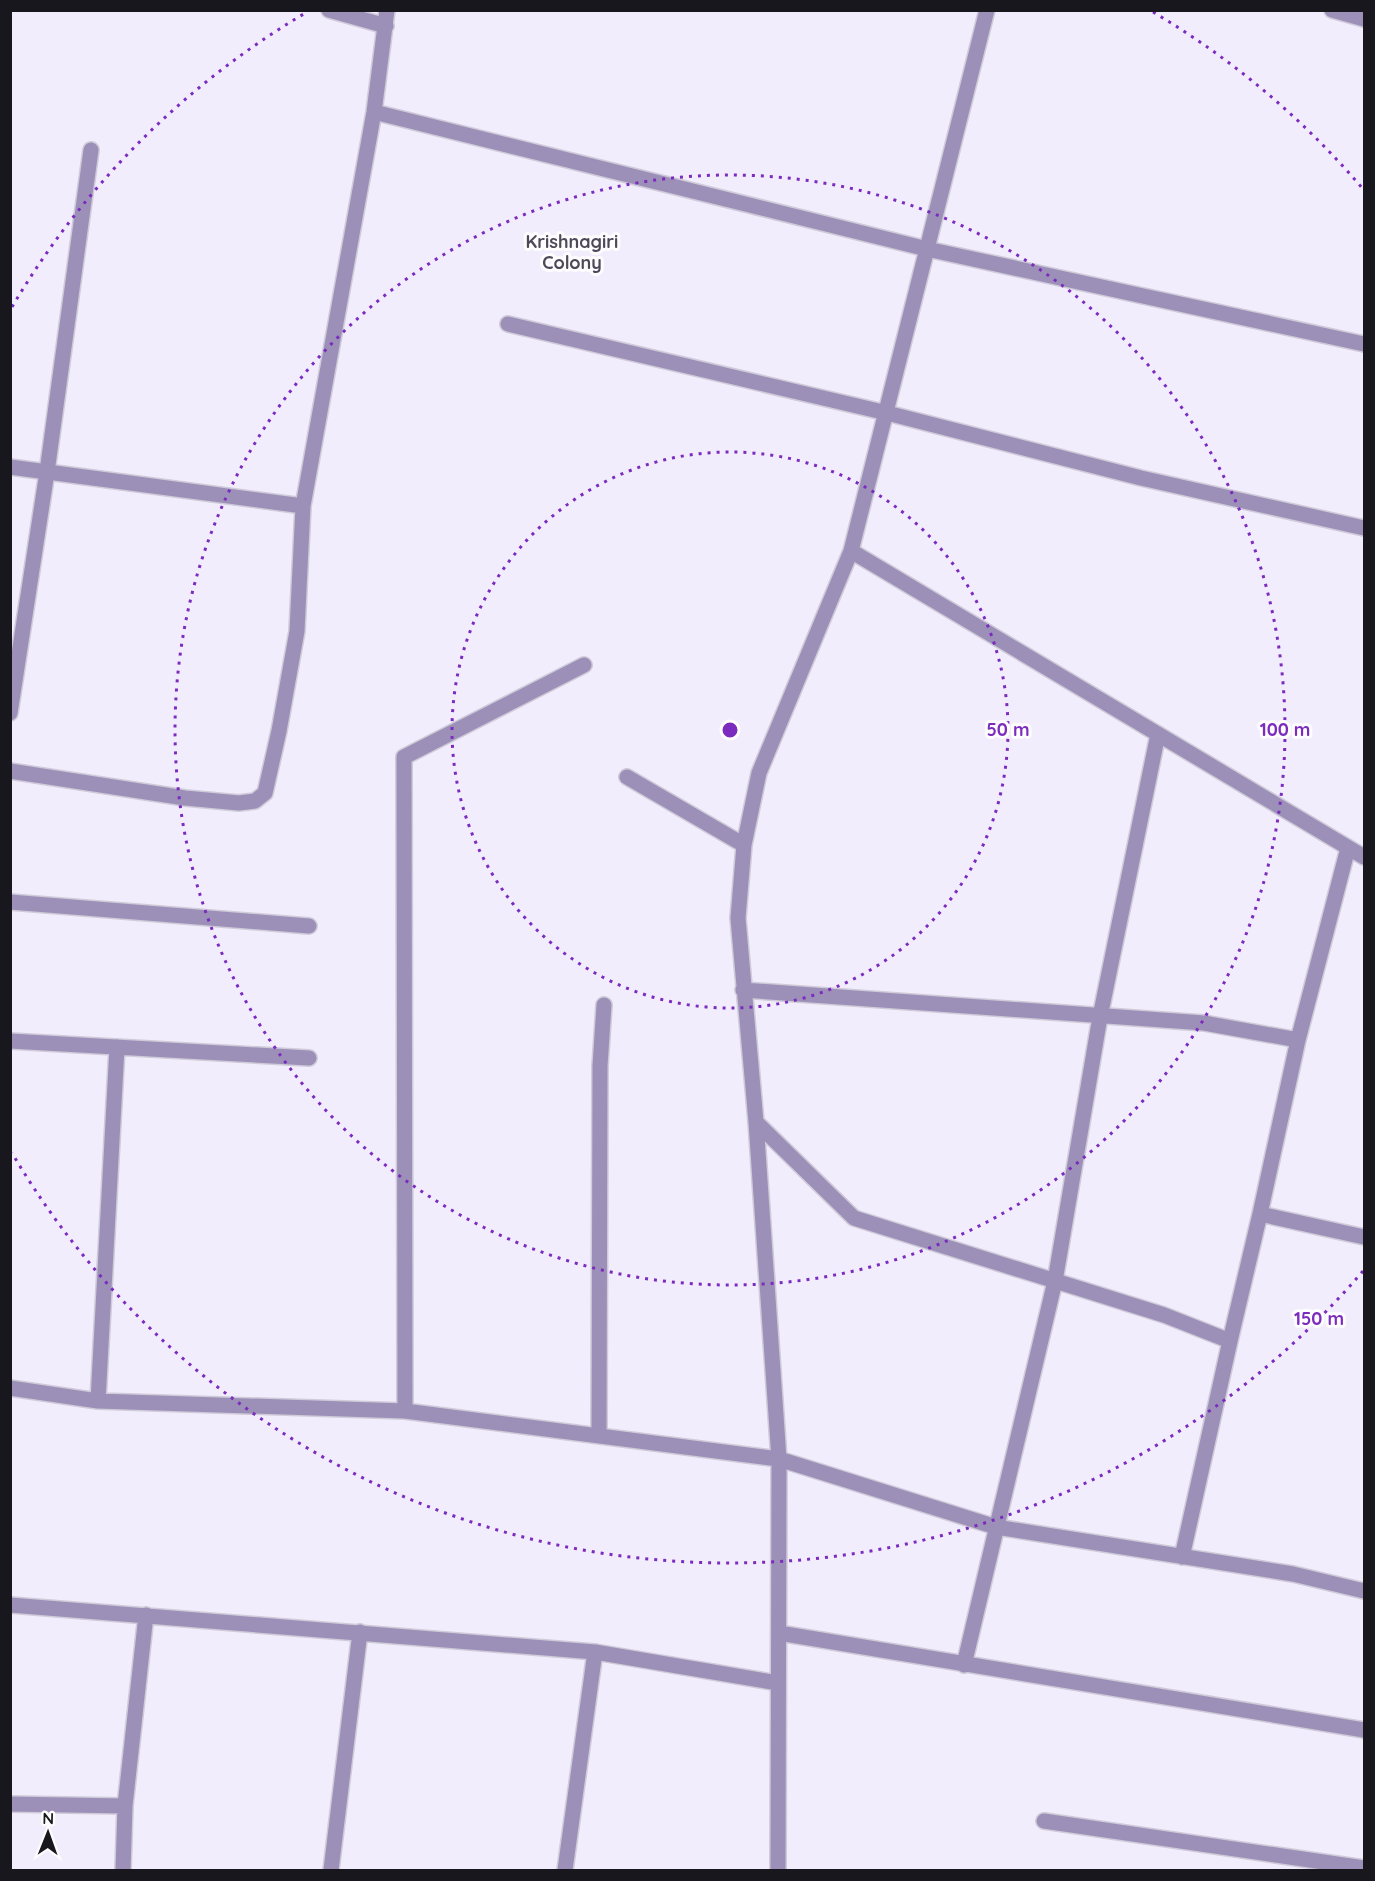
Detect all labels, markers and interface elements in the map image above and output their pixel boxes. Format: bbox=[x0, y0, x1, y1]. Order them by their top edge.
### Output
district label: Krishnagiri Colony bbox=[526, 230, 618, 274]
text: 50 m bbox=[986, 718, 1030, 741]
text: 100 m bbox=[1260, 718, 1310, 741]
centre of rings bbox=[720, 720, 740, 740]
text: 150 m bbox=[1294, 1307, 1344, 1330]
north arrow bbox=[18, 1803, 78, 1863]
text: N bbox=[42, 1808, 54, 1828]

